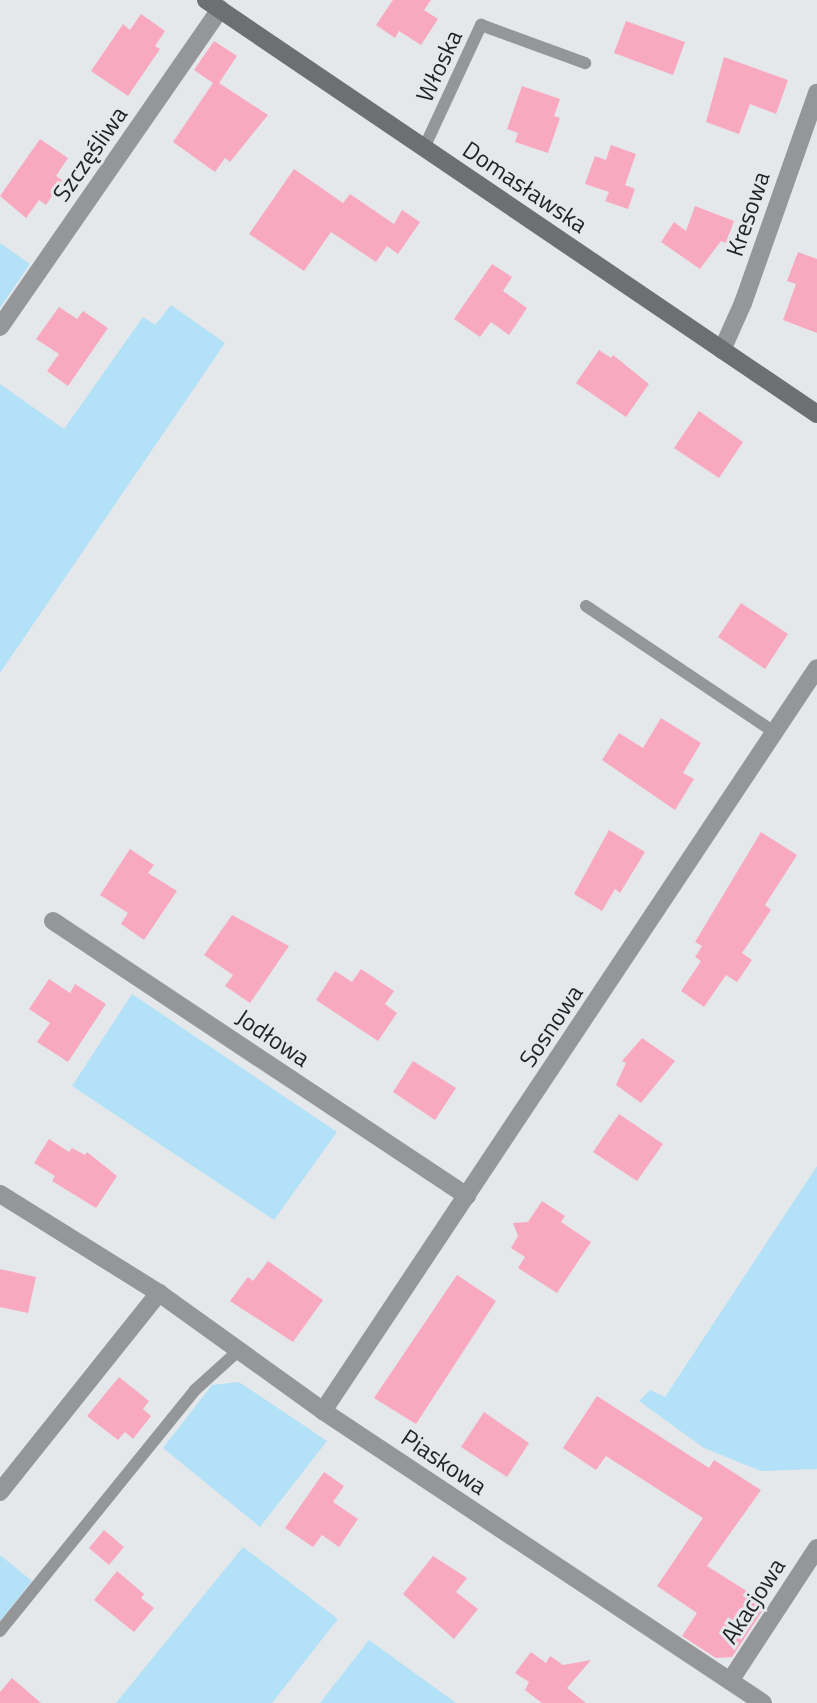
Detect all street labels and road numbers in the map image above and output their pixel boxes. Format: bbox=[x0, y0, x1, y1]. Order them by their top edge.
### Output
street label: Włoska bbox=[410, 25, 468, 107]
street label: Szczęśliwa bbox=[47, 101, 133, 207]
street label: Domasławska bbox=[457, 135, 593, 239]
street label: Kresowa bbox=[720, 168, 776, 260]
street label: Sosnowa bbox=[513, 980, 589, 1072]
street label: Jodłowa bbox=[231, 1003, 315, 1073]
street label: Piaskowa bbox=[396, 1423, 492, 1501]
street label: Akacjowa bbox=[715, 1553, 791, 1649]

